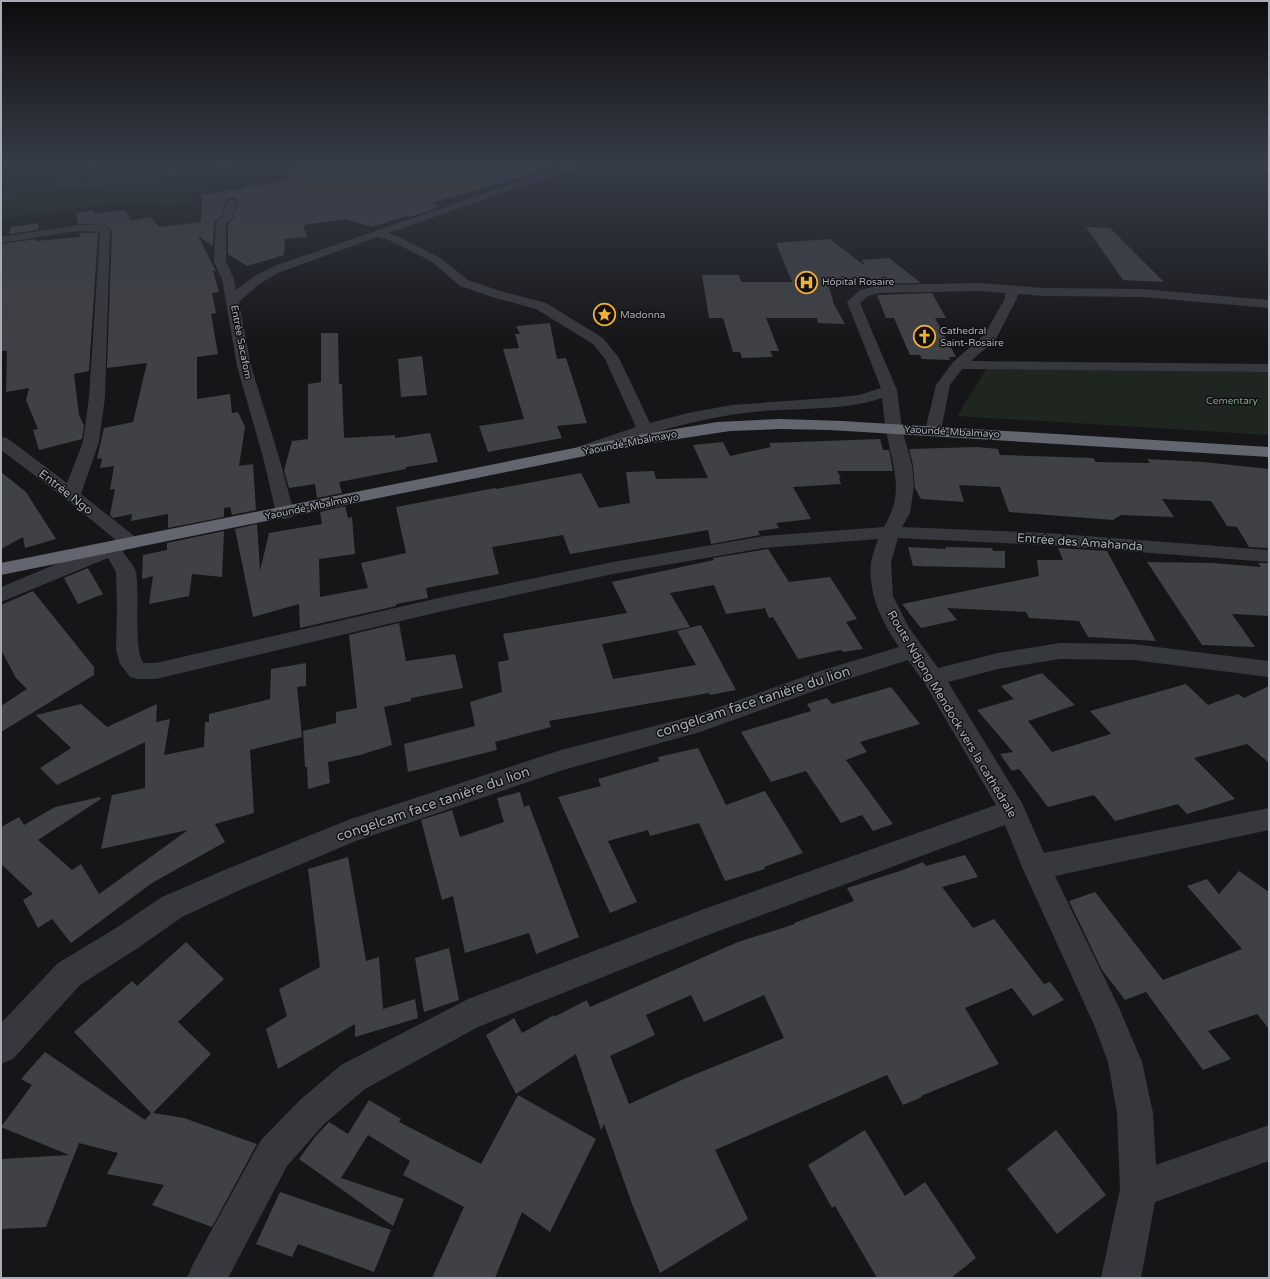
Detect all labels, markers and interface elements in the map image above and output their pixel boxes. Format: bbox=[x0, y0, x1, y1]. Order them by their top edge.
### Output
hospital icon: Hôpital Rosaire bbox=[793, 269, 819, 295]
place label: Hôpital Rosaire bbox=[822, 276, 895, 288]
place icon: Madonna bbox=[592, 302, 618, 328]
street label: Entrée Sacafom bbox=[228, 304, 254, 380]
place label: Madonna bbox=[620, 309, 665, 321]
church icon: Cathedral Saint-Rosaire bbox=[911, 324, 937, 350]
place label: Cathedral Saint-Rosaire bbox=[940, 325, 1004, 349]
park label: Cementary bbox=[1206, 395, 1259, 407]
street label: Yaoundé-Mbalmayo bbox=[904, 424, 1000, 440]
street label: Yaoundé-Mbalmayo bbox=[582, 428, 678, 458]
street label: Entrée Ngo bbox=[36, 467, 96, 517]
street label: Yaoundé-Mbalmayo bbox=[264, 491, 360, 523]
street label: Entrée des Amahanda bbox=[1017, 531, 1143, 553]
street label: Route Ndjong Mendock vers la cathédrale bbox=[884, 608, 1020, 820]
street label: congelcam face tanière du lion bbox=[654, 662, 852, 742]
street label: congelcam face tanière du lion bbox=[334, 763, 532, 845]

